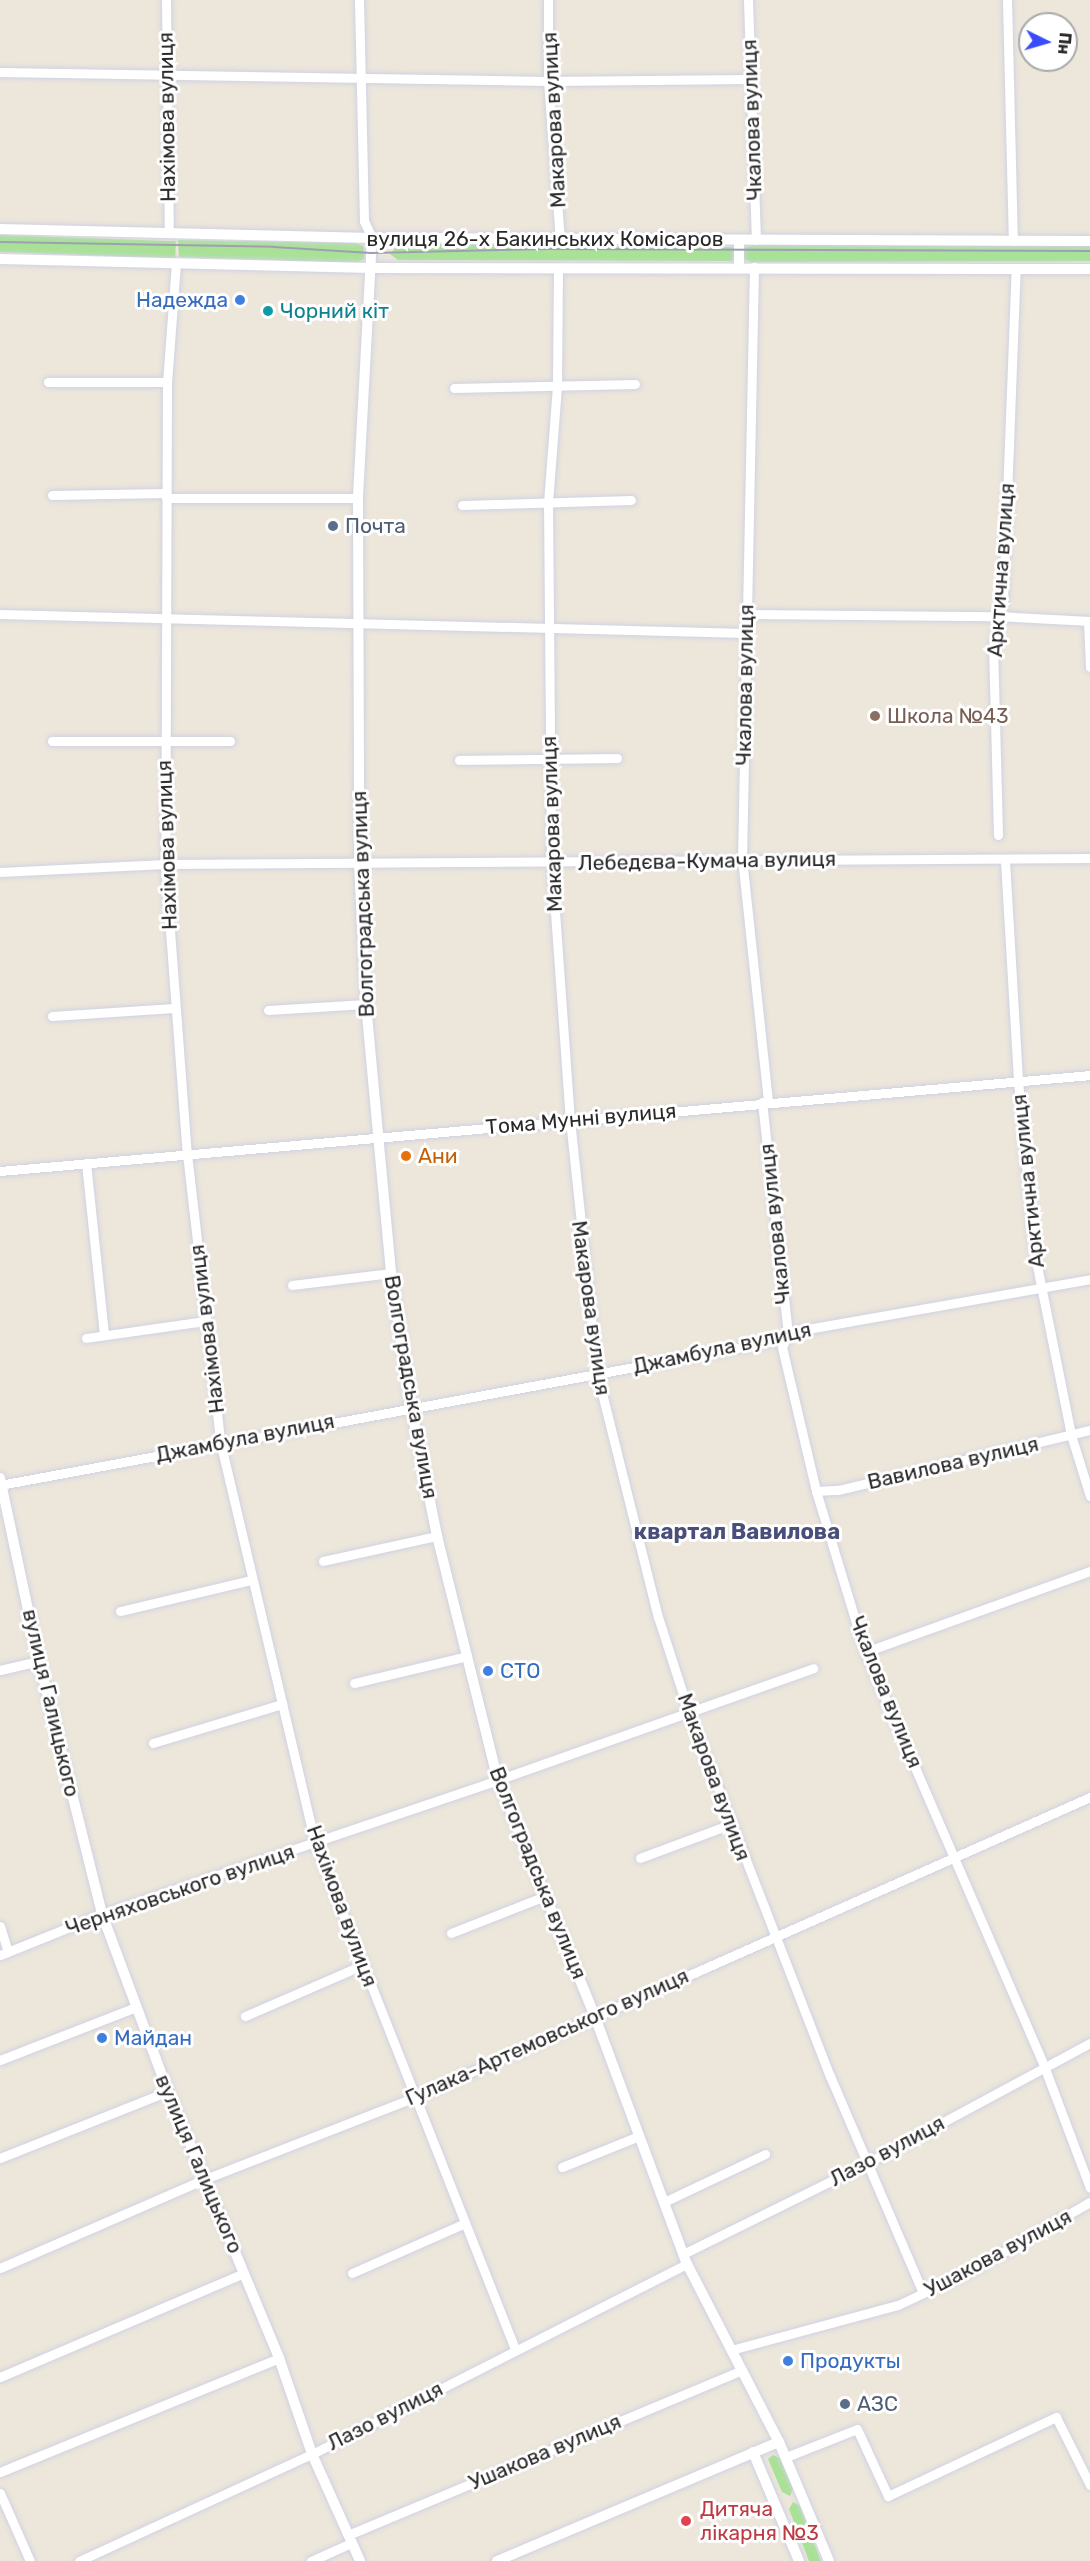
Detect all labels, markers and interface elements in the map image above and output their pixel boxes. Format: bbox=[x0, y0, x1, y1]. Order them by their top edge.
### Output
north arrow bbox=[1018, 12, 1078, 72]
street label: Макарова вулиця bbox=[537, 31, 571, 209]
street label: Нахімова вулиця bbox=[153, 32, 181, 202]
text: Пн bbox=[1054, 32, 1075, 55]
street label: Чкалова вулиця bbox=[737, 39, 767, 201]
street label: вулиця 26-х Бакинських Комісаров bbox=[366, 226, 724, 252]
place label: Надежда bbox=[136, 287, 228, 313]
marker: Надежда bbox=[233, 293, 247, 307]
place label: Чорний кіт bbox=[280, 298, 389, 324]
marker: Чорний кіт bbox=[261, 304, 275, 318]
street label: Арктична вулиця bbox=[982, 482, 1020, 658]
place label: Почта bbox=[345, 513, 406, 539]
marker: Почта bbox=[326, 519, 340, 533]
street label: Чкалова вулиця bbox=[731, 604, 759, 766]
place label: Школа №43 bbox=[887, 703, 1009, 729]
marker: Школа №43 bbox=[868, 709, 882, 723]
street label: Макарова вулиця bbox=[536, 735, 568, 913]
street label: Нахімова вулиця bbox=[151, 760, 183, 930]
street label: Волгоградська вулиця bbox=[346, 790, 380, 1018]
street label: Лебедєва-Кумача вулиця bbox=[578, 846, 836, 876]
street label: Арктична вулиця bbox=[1006, 1093, 1050, 1269]
street label: Тома Мунні вулиця bbox=[485, 1098, 677, 1140]
street label: Чкалова вулиця bbox=[754, 1142, 796, 1306]
place label: Ани bbox=[418, 1143, 458, 1169]
marker: Ани bbox=[399, 1149, 413, 1163]
street label: Макарова вулиця bbox=[566, 1219, 616, 1397]
street label: Нахімова вулиця bbox=[184, 1243, 230, 1415]
street label: Волгоградська вулиця bbox=[379, 1273, 443, 1501]
street label: Джамбула вулиця bbox=[631, 1317, 813, 1379]
street label: Джамбула вулиця bbox=[153, 1408, 337, 1468]
street label: Вавилова вулиця bbox=[865, 1431, 1041, 1495]
district label: квартал Вавилова bbox=[634, 1519, 840, 1545]
street label: вулиця Галицького bbox=[17, 1607, 85, 1799]
street label: Чкалова вулиця bbox=[844, 1612, 928, 1772]
place label: СТО bbox=[500, 1658, 540, 1684]
marker: СТО bbox=[481, 1664, 495, 1678]
street label: Макарова вулиця bbox=[672, 1690, 756, 1864]
street label: Волгоградська вулиця bbox=[484, 1763, 592, 1983]
street label: Нахімова вулиця bbox=[301, 1822, 383, 1990]
street label: Черняховського вулиця bbox=[62, 1839, 298, 1941]
street label: Гулака-Артемовського вулиця bbox=[402, 1963, 692, 2111]
place label: Майдан bbox=[114, 2025, 192, 2051]
marker: Майдан bbox=[95, 2031, 109, 2045]
street label: вулиця Галицького bbox=[150, 2071, 248, 2257]
street label: Лазо вулиця bbox=[825, 2110, 949, 2192]
street label: Ушакова вулиця bbox=[920, 2204, 1076, 2302]
place label: Продукты bbox=[800, 2348, 901, 2374]
marker: Продукты bbox=[781, 2354, 795, 2368]
street label: Лазо вулиця bbox=[323, 2376, 447, 2456]
place label: АЗС bbox=[857, 2391, 898, 2417]
marker: АЗС bbox=[838, 2397, 852, 2411]
street label: Ушакова вулиця bbox=[465, 2409, 625, 2495]
place label: Дитяча лікарня №3 bbox=[700, 2496, 819, 2546]
marker: Дитяча лікарня №3 bbox=[677, 2512, 695, 2530]

